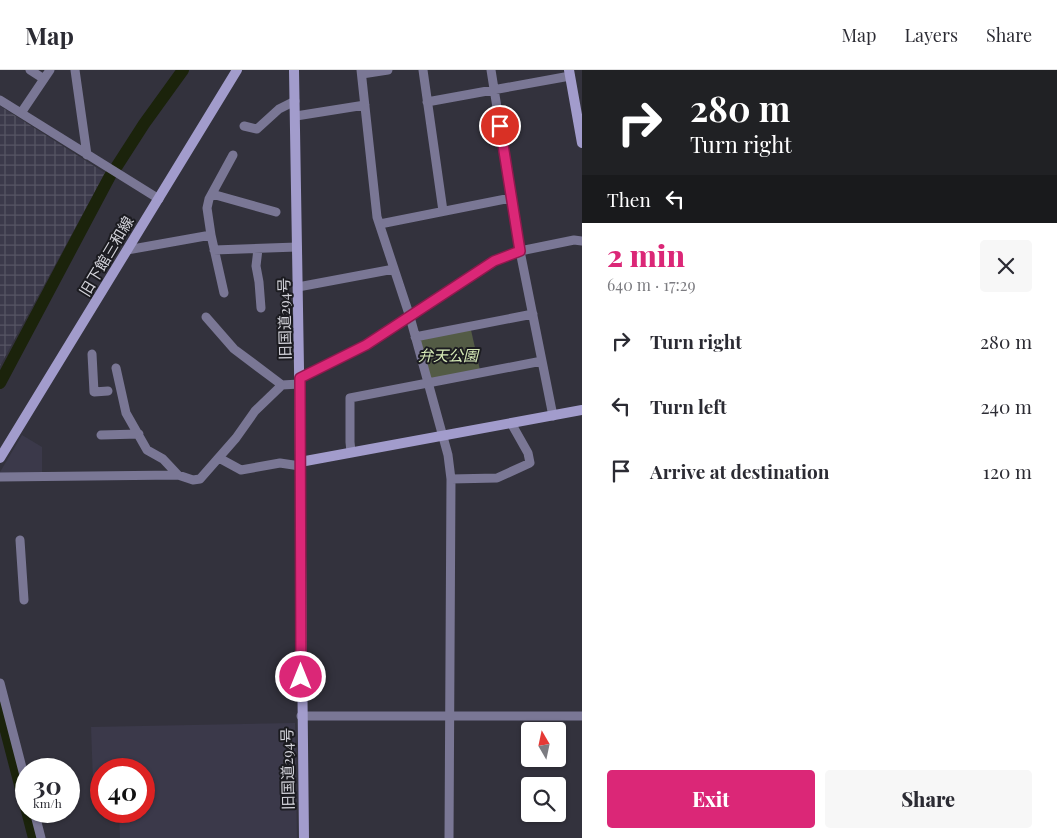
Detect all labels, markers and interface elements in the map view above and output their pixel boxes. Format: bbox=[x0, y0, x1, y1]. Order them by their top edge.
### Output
text: Map bbox=[25, 19, 74, 51]
text: Map bbox=[841, 23, 876, 47]
text: Layers bbox=[904, 23, 958, 47]
text: Share bbox=[986, 23, 1032, 47]
text: 280 m bbox=[690, 84, 790, 131]
icon: right bbox=[607, 90, 672, 155]
pin bbox=[479, 105, 521, 147]
icon: arrive bbox=[486, 112, 514, 140]
text: Turn right bbox=[690, 129, 792, 159]
icon: left bbox=[661, 185, 689, 213]
text: Then bbox=[607, 186, 651, 212]
street label: 旧下館三和線 bbox=[74, 212, 138, 300]
text: 2 min bbox=[607, 235, 685, 275]
button: close bbox=[980, 240, 1032, 292]
text: 640 m · 17:29 bbox=[607, 274, 696, 295]
street label: 旧国道294号 bbox=[273, 278, 295, 360]
icon: right bbox=[607, 327, 635, 355]
text: Turn right bbox=[650, 328, 742, 354]
text: 280 m bbox=[980, 328, 1032, 354]
park label: 弁天公園 bbox=[418, 345, 480, 365]
icon: left bbox=[607, 392, 635, 420]
text: Turn left bbox=[650, 393, 727, 419]
text: 240 m bbox=[981, 393, 1032, 419]
icon: arrive bbox=[607, 457, 635, 485]
text: Arrive at destination bbox=[650, 458, 830, 484]
text: 120 m bbox=[983, 458, 1032, 484]
position arrow bbox=[274, 650, 326, 702]
north arrow bbox=[521, 722, 566, 768]
map controls bbox=[521, 722, 566, 822]
street label: 旧国道294号 bbox=[276, 728, 298, 810]
speed limit sign: 40 bbox=[90, 758, 155, 823]
text: 30 bbox=[33, 768, 62, 801]
button: Exit bbox=[607, 770, 815, 828]
button: Share bbox=[825, 770, 1032, 828]
button: search bbox=[521, 777, 566, 822]
text: km/h bbox=[33, 795, 62, 811]

